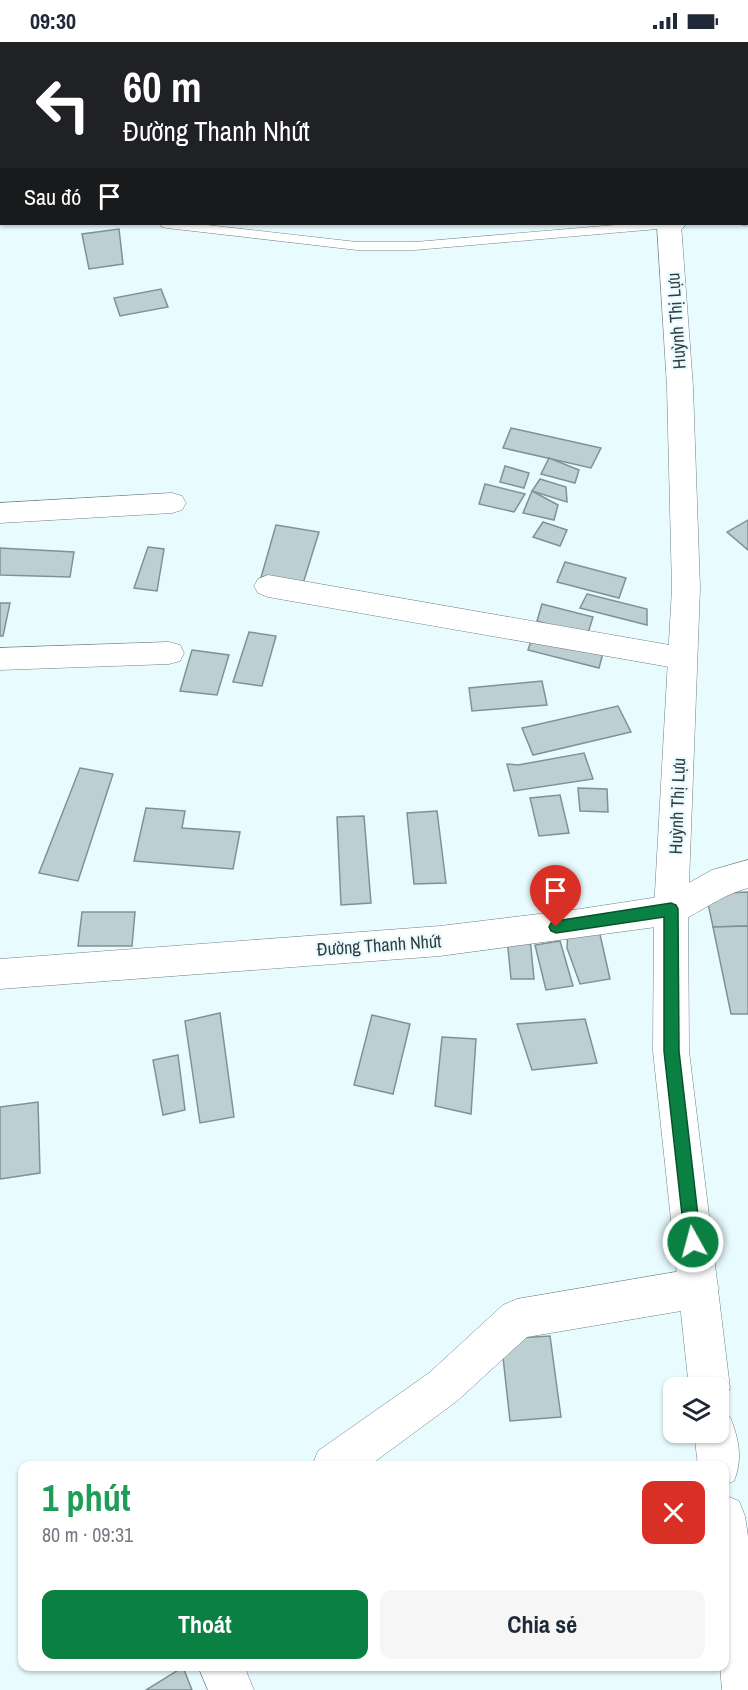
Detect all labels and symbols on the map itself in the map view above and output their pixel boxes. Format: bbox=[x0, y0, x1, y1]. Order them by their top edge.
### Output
street label: Huỳnh Thị Lựu bbox=[660, 272, 692, 370]
street label: Huỳnh Thị Lựu bbox=[663, 757, 691, 855]
pin bbox=[530, 865, 581, 927]
street label: Đường Thanh Nhứt bbox=[316, 928, 442, 962]
position arrow bbox=[661, 1210, 725, 1274]

